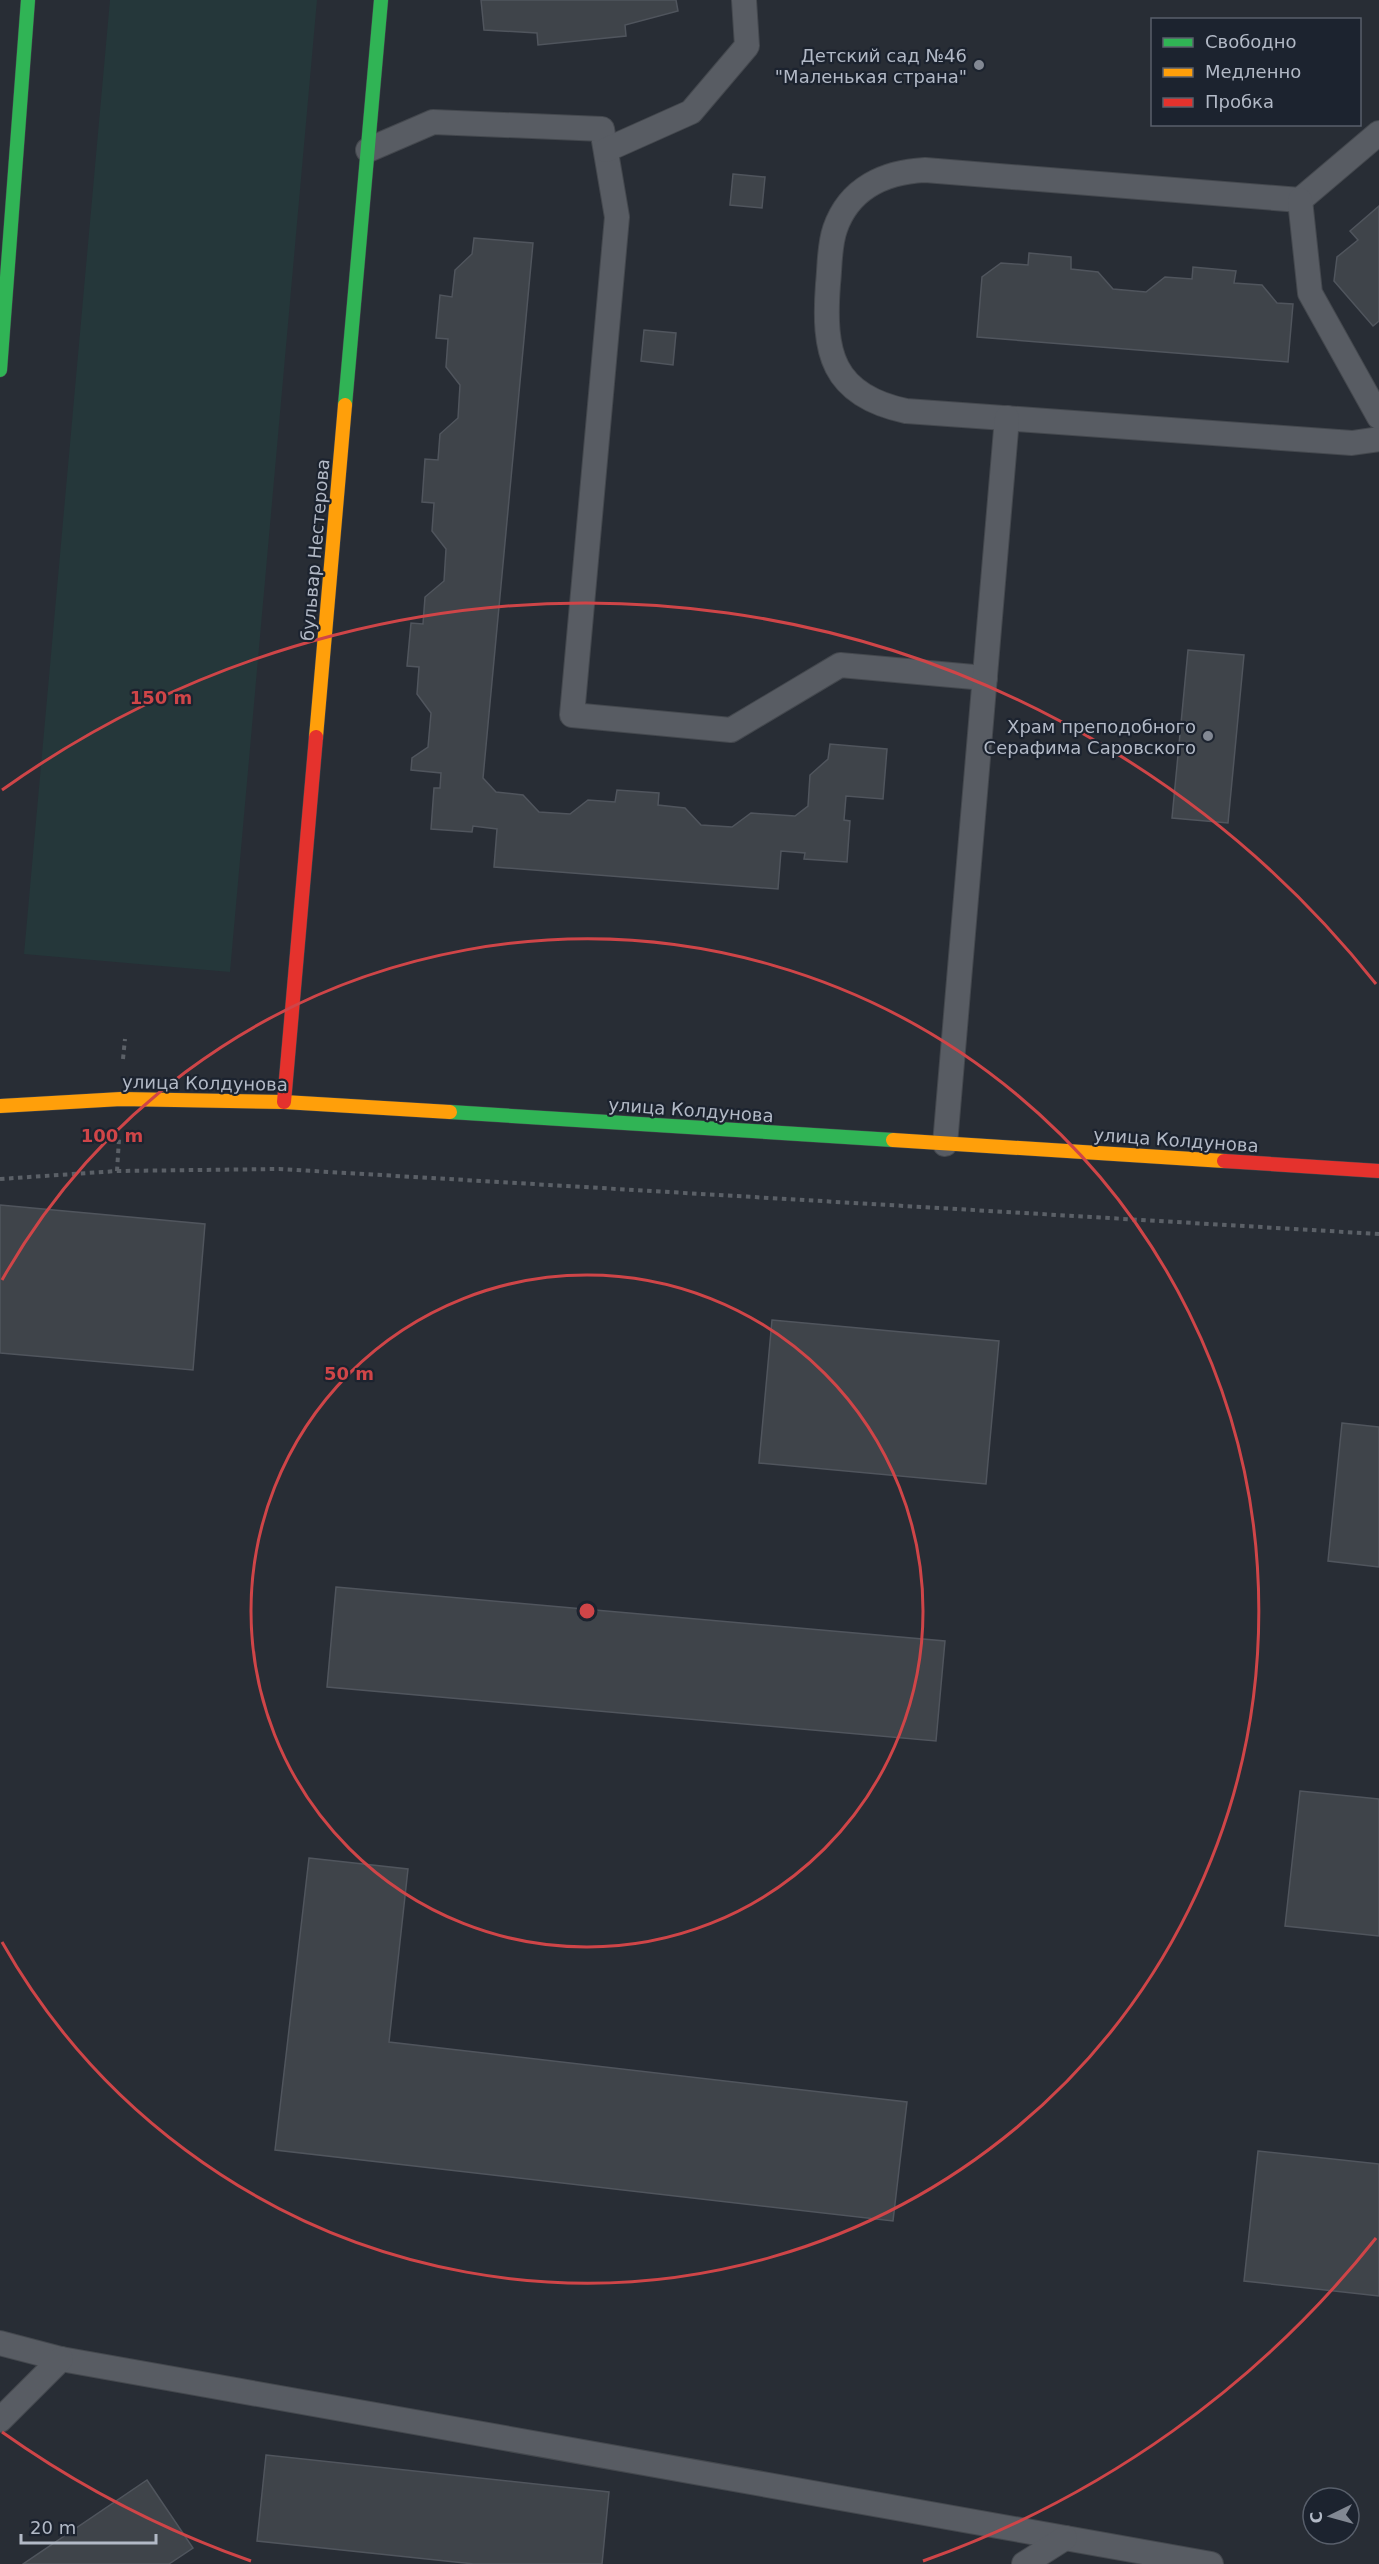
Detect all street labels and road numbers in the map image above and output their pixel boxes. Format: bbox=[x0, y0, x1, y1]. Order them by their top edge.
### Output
street label: бульвар Нестерова bbox=[297, 458, 333, 642]
street label: улица Колдунова bbox=[122, 1071, 288, 1095]
street label: улица Колдунова bbox=[608, 1094, 774, 1126]
street label: улица Колдунова bbox=[1093, 1124, 1259, 1156]

